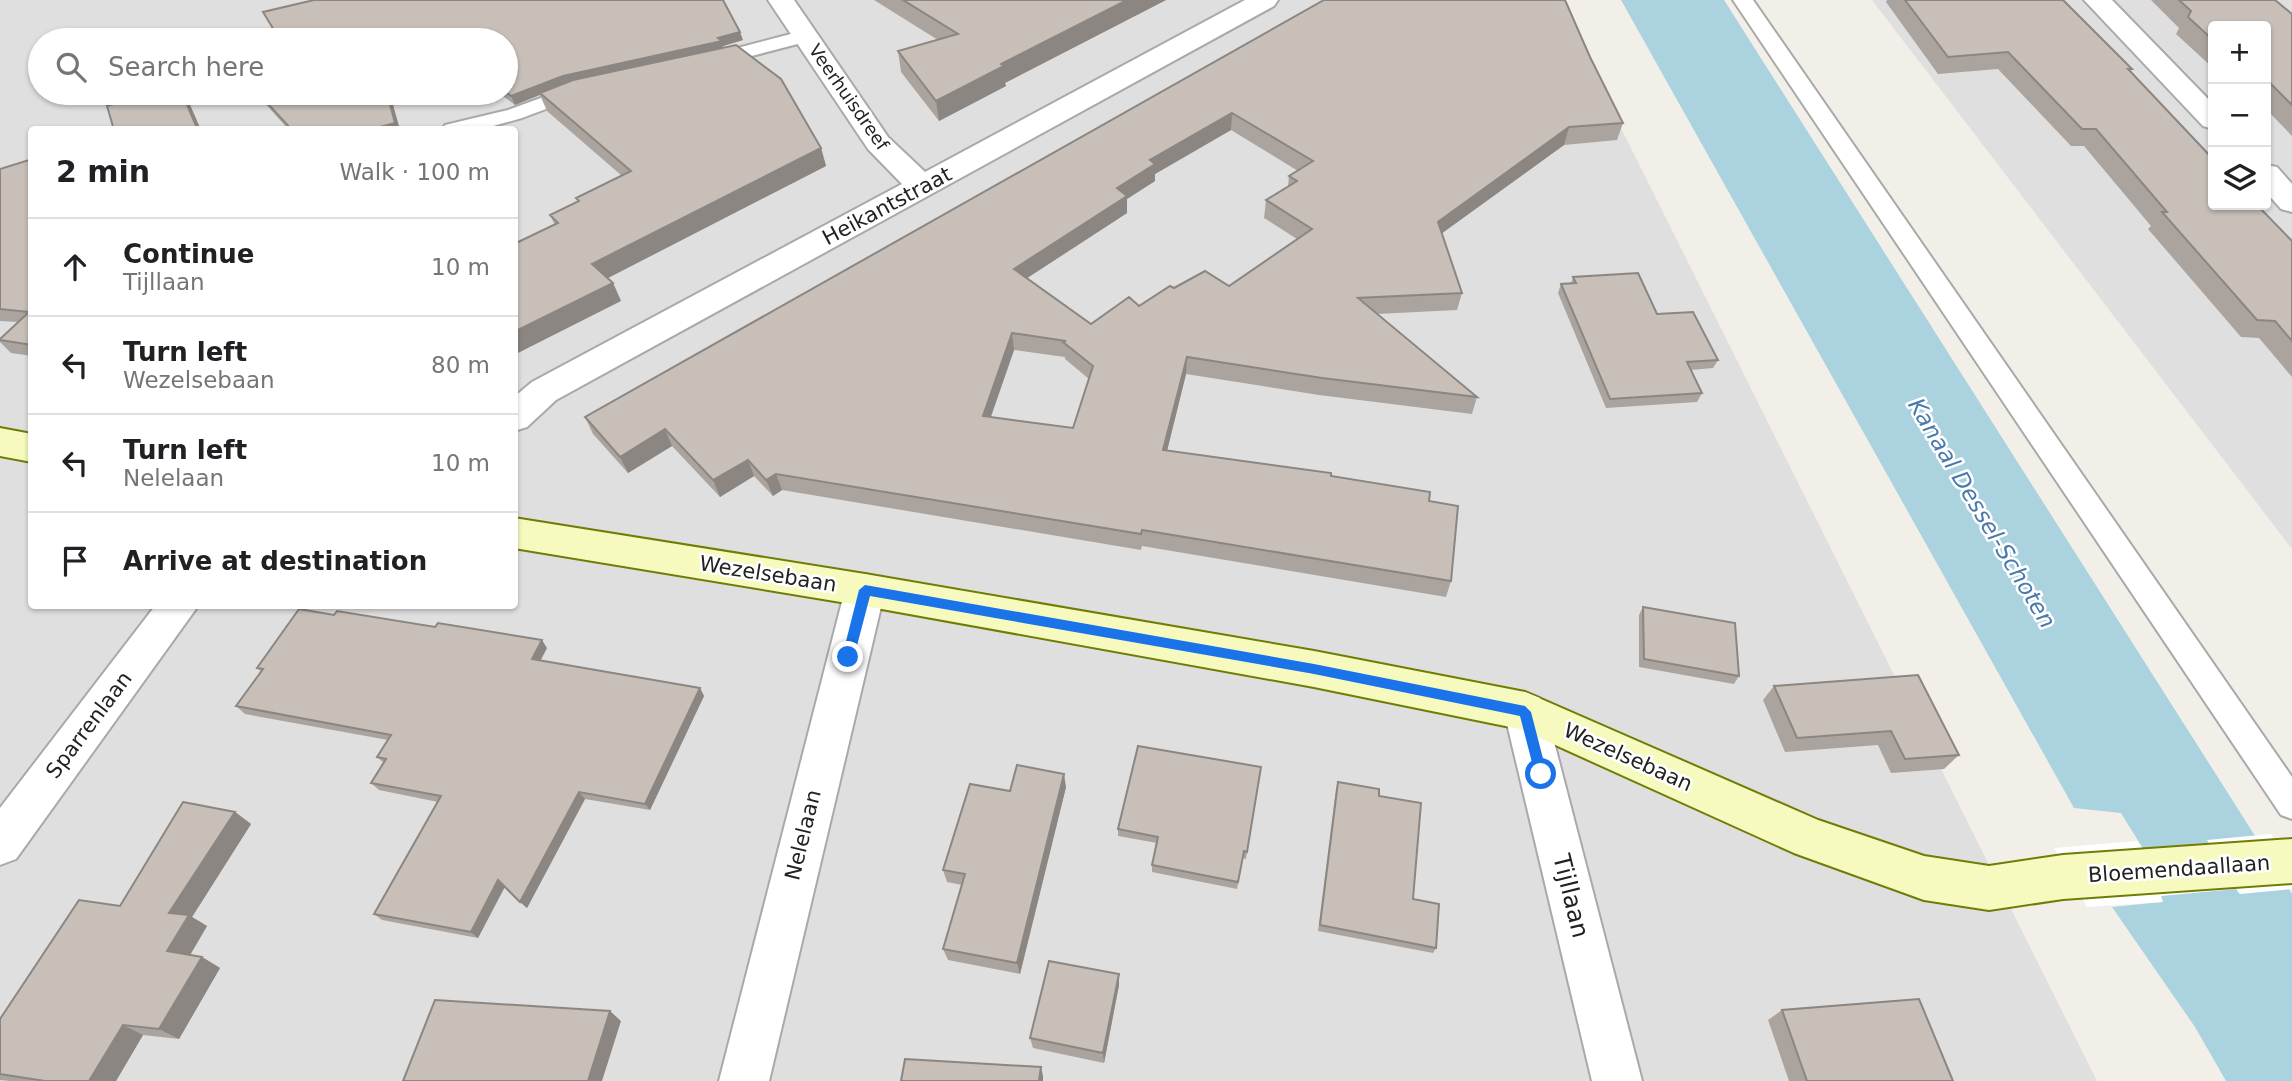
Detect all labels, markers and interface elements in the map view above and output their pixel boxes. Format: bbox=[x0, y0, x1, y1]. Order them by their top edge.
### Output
map controls bbox=[2208, 21, 2271, 210]
button: + bbox=[2208, 21, 2271, 84]
search box bbox=[28, 28, 518, 105]
street label: Veerhuisdreef bbox=[805, 40, 894, 154]
icon: search bbox=[52, 48, 90, 86]
text: Search here bbox=[108, 52, 264, 82]
button: − bbox=[2208, 84, 2271, 147]
button: layers bbox=[2208, 147, 2271, 210]
text: 2 min bbox=[56, 154, 150, 189]
text: Walk · 100 m bbox=[339, 159, 490, 185]
street label: Heikantstraat bbox=[818, 162, 956, 250]
text: Continue bbox=[123, 239, 254, 269]
icon: ahead bbox=[56, 248, 94, 286]
text: 10 m bbox=[431, 254, 490, 280]
text: Tijllaan bbox=[123, 269, 205, 295]
text: Turn left bbox=[123, 337, 247, 367]
icon: left bbox=[56, 346, 94, 384]
text: 80 m bbox=[431, 352, 490, 378]
text: Wezelsebaan bbox=[123, 367, 275, 393]
water label: Kanaal Dessel-Schoten bbox=[1903, 394, 2061, 632]
text: Turn left bbox=[123, 435, 247, 465]
icon: left bbox=[56, 444, 94, 482]
text: 10 m bbox=[431, 450, 490, 476]
text: Nelelaan bbox=[123, 465, 224, 491]
icon: arrive bbox=[56, 542, 94, 580]
text: Arrive at destination bbox=[123, 546, 427, 576]
street label: Wezelsebaan bbox=[698, 551, 838, 597]
route end bbox=[832, 641, 863, 672]
street label: Sparrenlaan bbox=[41, 667, 137, 783]
street label: Wezelsebaan bbox=[1560, 718, 1696, 796]
route start bbox=[1525, 758, 1556, 789]
street label: Nelelaan bbox=[780, 787, 826, 883]
street label: Tijllaan bbox=[1547, 850, 1595, 941]
street label: Bloemendaallaan bbox=[2087, 851, 2271, 887]

